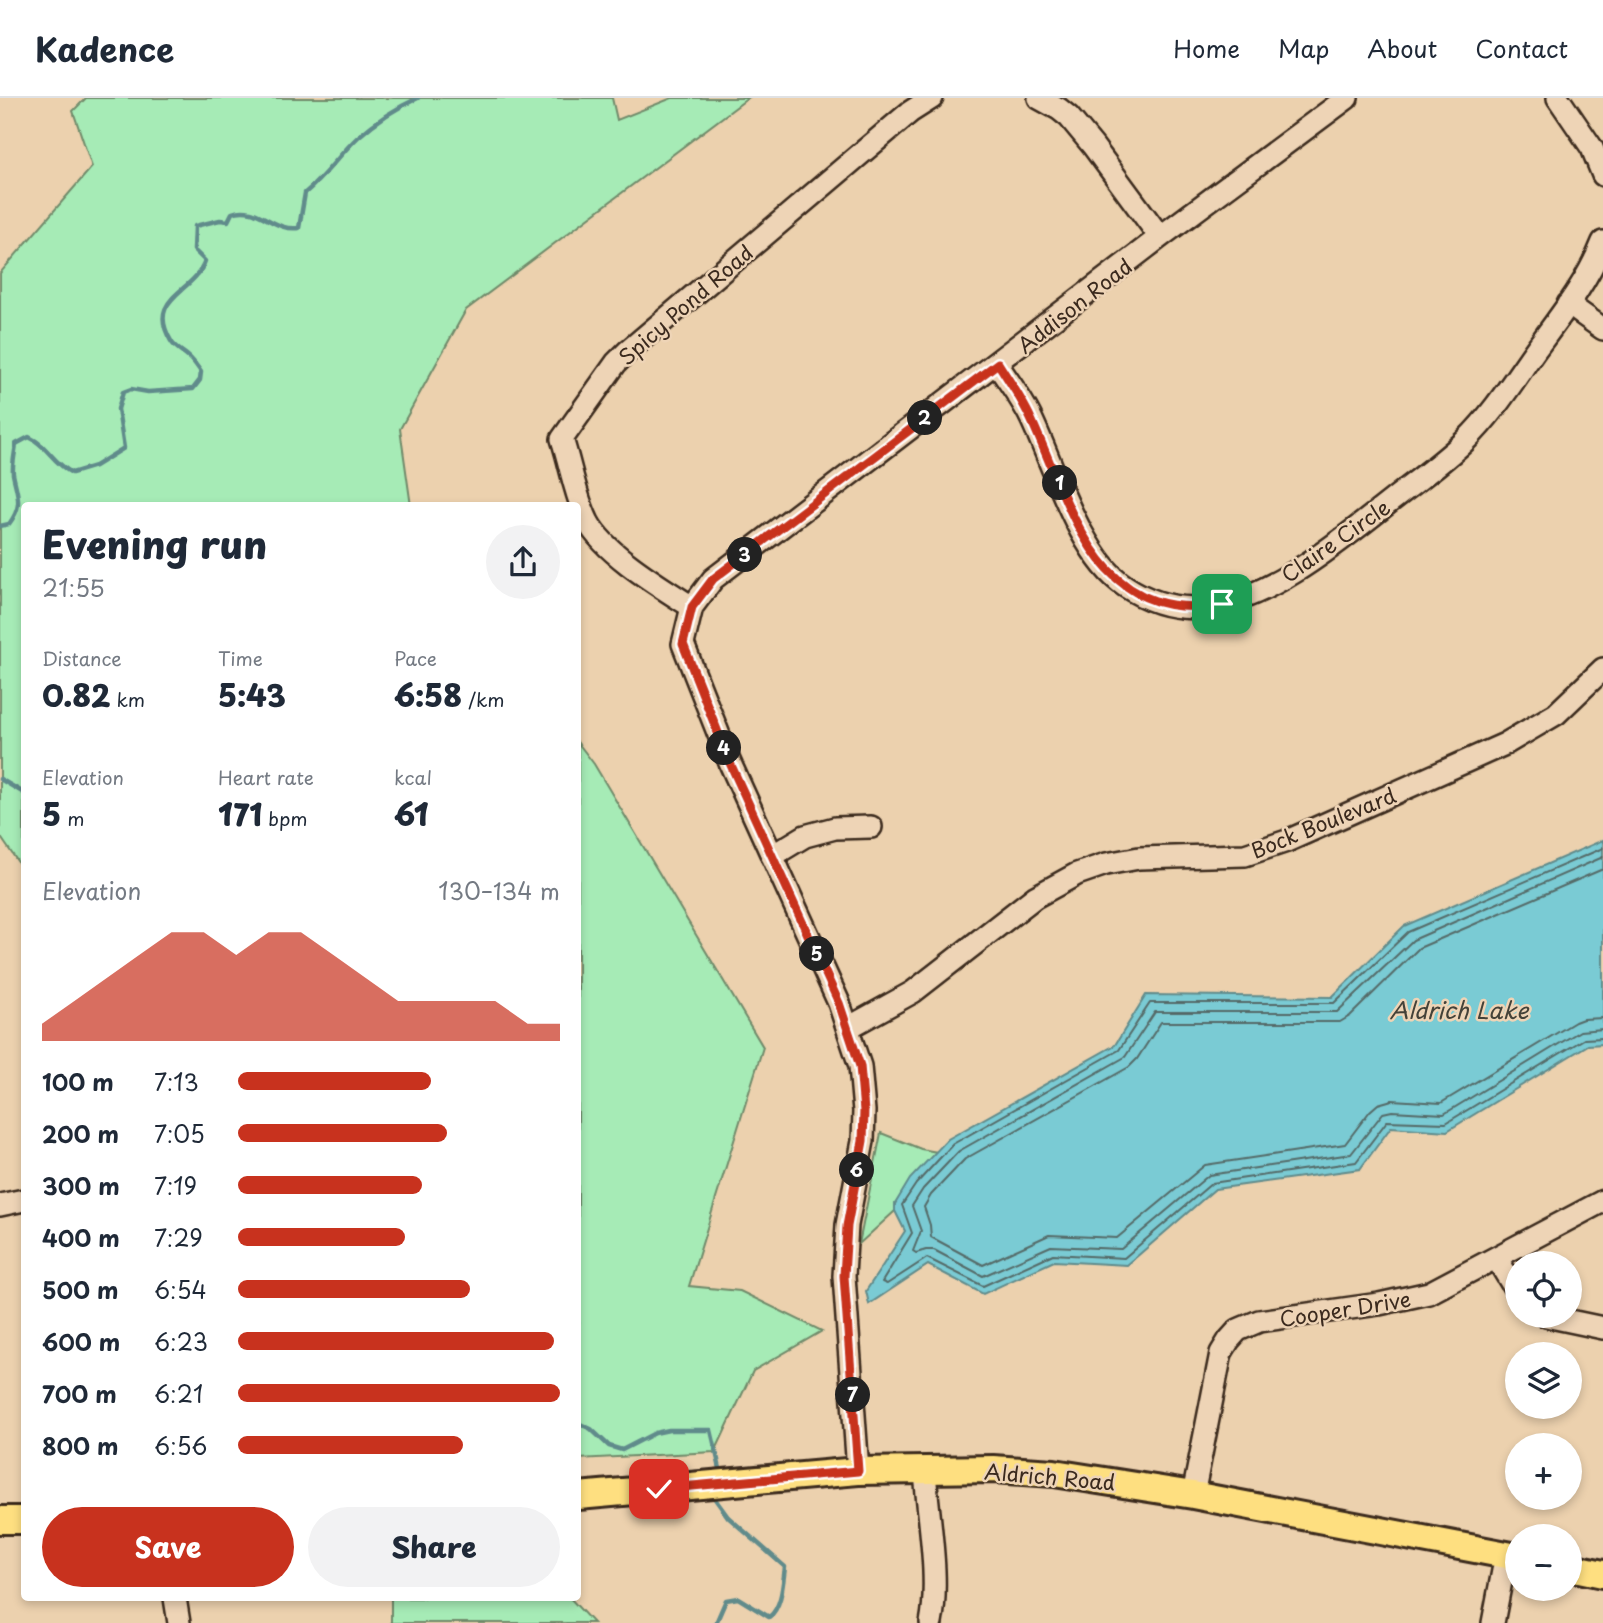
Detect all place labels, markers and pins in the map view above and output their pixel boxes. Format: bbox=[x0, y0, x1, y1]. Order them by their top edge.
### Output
pin: 2 bbox=[908, 400, 942, 436]
pin: 1 bbox=[1042, 466, 1078, 500]
pin: 3 bbox=[728, 538, 762, 573]
pin bbox=[1192, 574, 1252, 634]
pin: 4 bbox=[706, 730, 742, 766]
pin: 5 bbox=[800, 936, 834, 972]
pin: 6 bbox=[840, 1152, 874, 1188]
pin: 7 bbox=[836, 1378, 870, 1412]
pin bbox=[629, 1459, 689, 1519]

